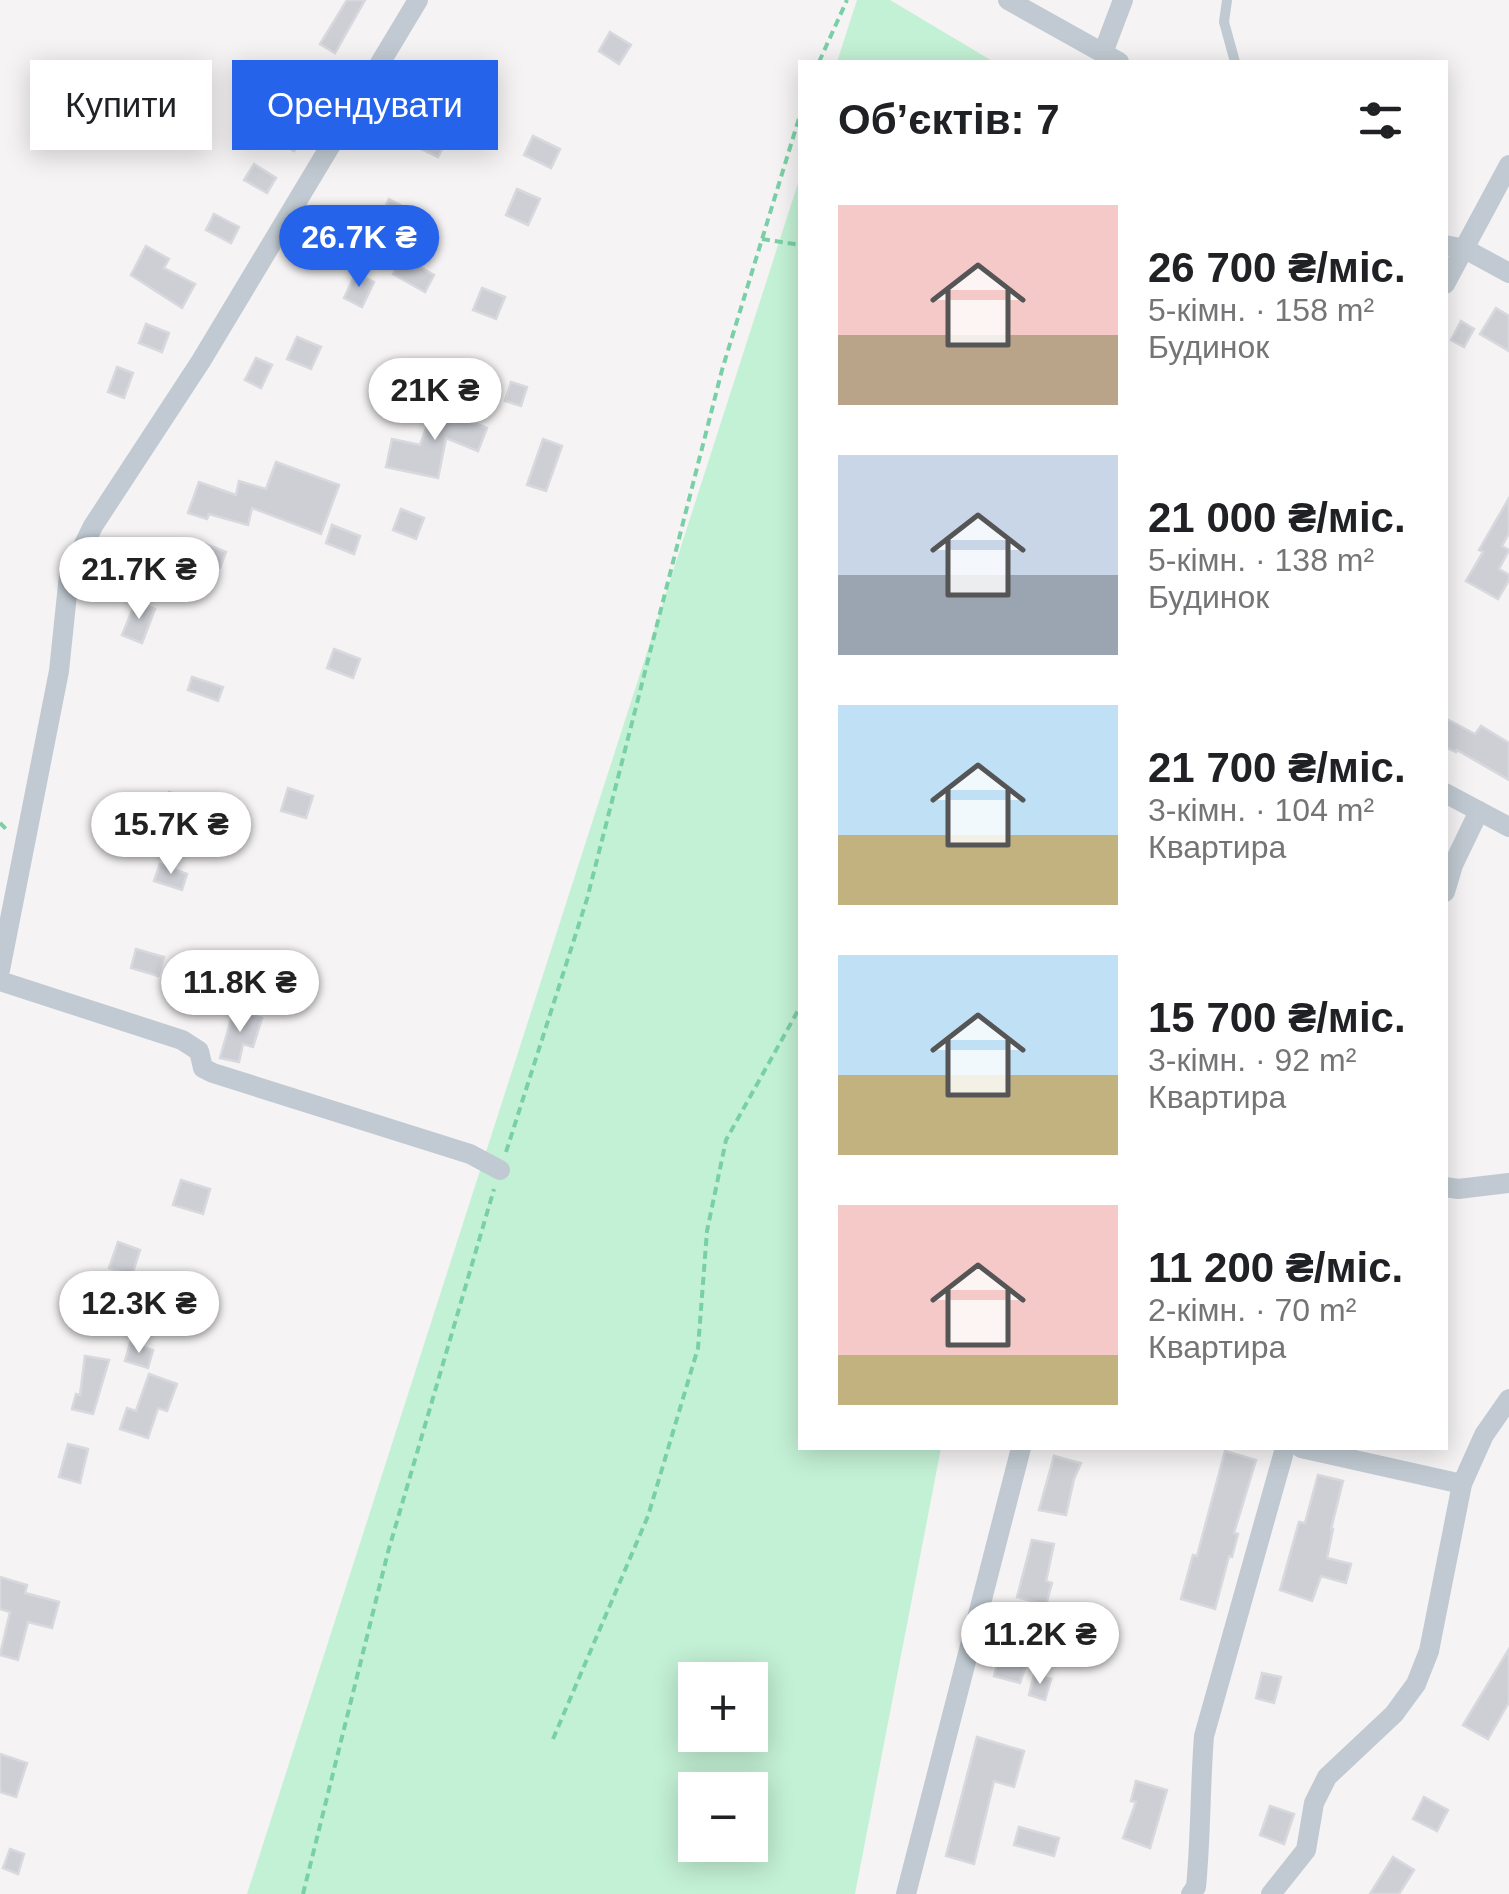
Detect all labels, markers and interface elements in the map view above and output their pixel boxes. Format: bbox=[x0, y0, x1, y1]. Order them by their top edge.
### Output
chip: Купити bbox=[30, 60, 212, 150]
chip: Орендувати bbox=[232, 60, 498, 150]
icon: filters bbox=[1353, 93, 1408, 148]
text: Об’єктів: 7 bbox=[838, 96, 1060, 143]
pin: 26.7K ₴ bbox=[267, 205, 451, 290]
text: 26.7K ₴ bbox=[301, 219, 417, 255]
text: 26 700 ₴/міс. bbox=[1148, 244, 1406, 291]
icon: home bbox=[918, 245, 1038, 365]
text: 5-кімн. · 158 m² bbox=[1148, 292, 1374, 328]
text: Будинок bbox=[1148, 329, 1269, 365]
pin: 21K ₴ bbox=[365, 358, 505, 443]
text: 21K ₴ bbox=[391, 372, 479, 408]
text: 21 000 ₴/міс. bbox=[1148, 494, 1406, 541]
icon: home bbox=[918, 495, 1038, 615]
pin: 21.7K ₴ bbox=[47, 537, 231, 622]
text: 5-кімн. · 138 m² bbox=[1148, 542, 1374, 578]
text: 21.7K ₴ bbox=[81, 551, 197, 587]
text: Будинок bbox=[1148, 579, 1269, 615]
text: 21 700 ₴/міс. bbox=[1148, 744, 1406, 791]
icon: home bbox=[918, 745, 1038, 865]
pin: 15.7K ₴ bbox=[79, 792, 263, 877]
text: 3-кімн. · 104 m² bbox=[1148, 792, 1374, 828]
text: 15.7K ₴ bbox=[113, 806, 229, 842]
text: Квартира bbox=[1148, 829, 1286, 865]
pin: 11.8K ₴ bbox=[148, 950, 332, 1035]
text: 11.8K ₴ bbox=[183, 964, 297, 1000]
text: 15 700 ₴/міс. bbox=[1148, 994, 1406, 1041]
icon: home bbox=[918, 995, 1038, 1115]
text: 3-кімн. · 92 m² bbox=[1148, 1042, 1356, 1078]
text: Квартира bbox=[1148, 1079, 1286, 1115]
text: 11 200 ₴/міс. bbox=[1148, 1244, 1403, 1291]
icon: home bbox=[918, 1245, 1038, 1365]
pin: 12.3K ₴ bbox=[47, 1271, 231, 1356]
text: 12.3K ₴ bbox=[81, 1285, 197, 1321]
text: 2-кімн. · 70 m² bbox=[1148, 1292, 1356, 1328]
text: Квартира bbox=[1148, 1329, 1286, 1365]
pin: 11.2K ₴ bbox=[948, 1602, 1132, 1687]
text: 11.2K ₴ bbox=[983, 1616, 1097, 1652]
map controls bbox=[678, 1662, 768, 1862]
button: + bbox=[678, 1662, 768, 1752]
button: − bbox=[678, 1772, 768, 1862]

